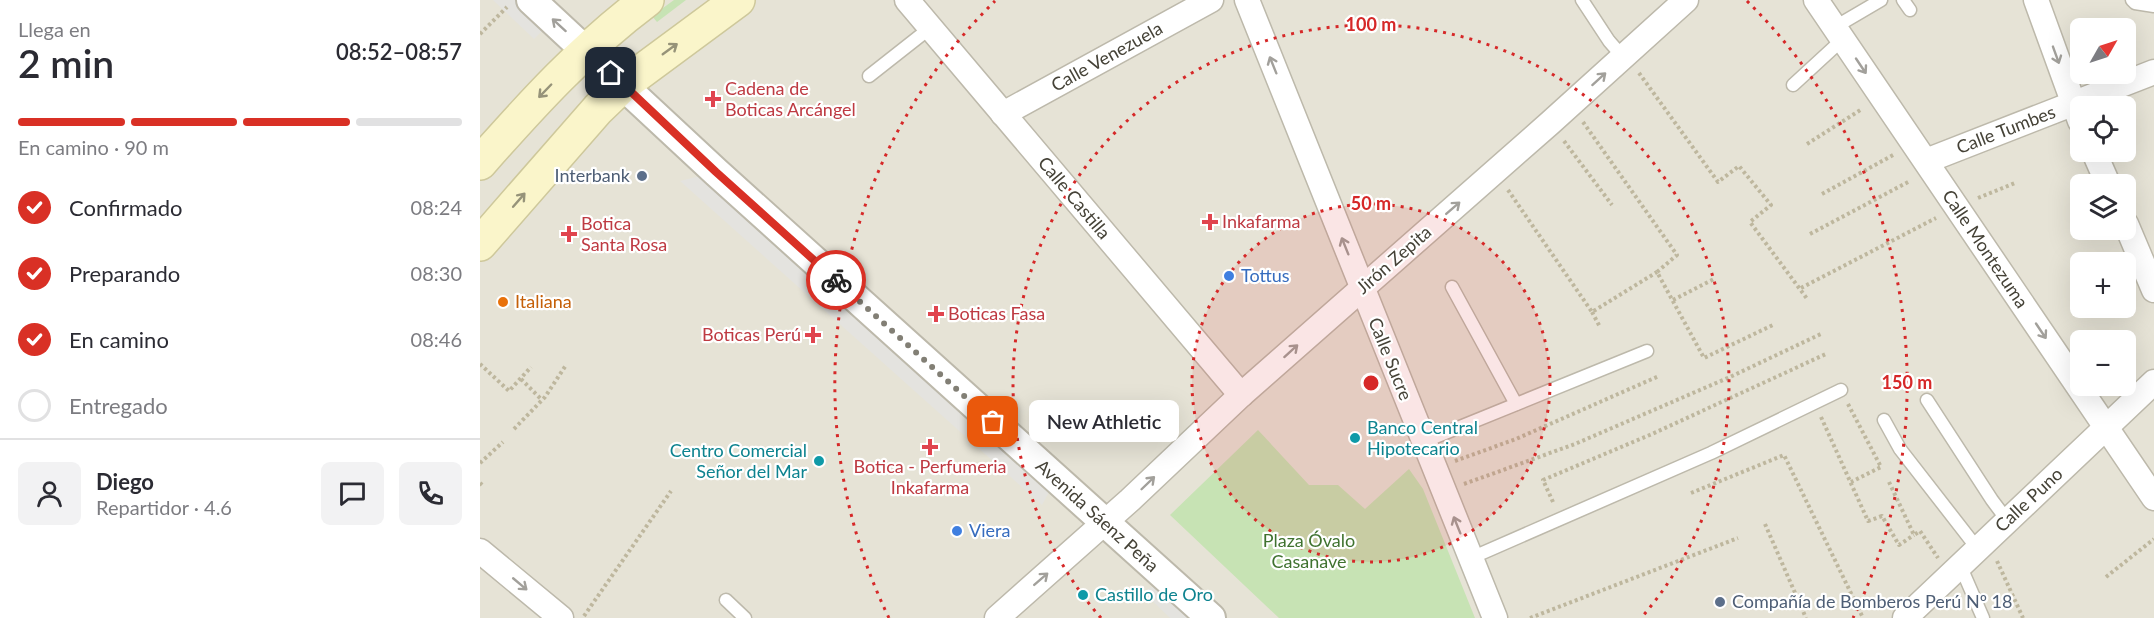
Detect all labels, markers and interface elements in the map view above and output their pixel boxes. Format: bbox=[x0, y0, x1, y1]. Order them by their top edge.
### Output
text: 100 m bbox=[1346, 13, 1396, 35]
text: Llega en bbox=[18, 17, 91, 41]
street label: Calle Venezuela bbox=[1047, 17, 1166, 96]
one-way arrow bbox=[551, 18, 566, 32]
north arrow bbox=[2070, 18, 2136, 84]
map controls bbox=[2070, 18, 2136, 396]
text: 08:52–08:57 bbox=[336, 38, 462, 65]
text: 2 min bbox=[18, 40, 114, 86]
one-way arrow bbox=[661, 43, 678, 55]
one-way arrow bbox=[2051, 45, 2062, 64]
pin bbox=[585, 47, 636, 98]
icon: home bbox=[594, 56, 627, 89]
one-way arrow bbox=[1267, 57, 1278, 75]
one-way arrow bbox=[1855, 57, 1867, 73]
one-way arrow bbox=[1591, 72, 1606, 86]
place label: Cadena de Boticas Arcángel bbox=[725, 77, 856, 120]
one-way arrow bbox=[537, 84, 552, 99]
marker: Cadena de Boticas Arcángel bbox=[706, 92, 720, 106]
button: locate bbox=[2070, 96, 2136, 162]
street label: Calle Tumbes bbox=[1953, 100, 2058, 158]
text: En camino · 90 m bbox=[18, 135, 169, 159]
street label: Calle Castilla bbox=[1034, 152, 1116, 243]
place label: Interbank bbox=[554, 164, 631, 186]
marker: Interbank bbox=[635, 169, 649, 183]
button: layers bbox=[2070, 174, 2136, 240]
street label: Calle Montezuma bbox=[1938, 185, 2034, 312]
icon: check bbox=[18, 191, 51, 224]
one-way arrow bbox=[512, 192, 525, 208]
text: 50 m bbox=[1351, 192, 1391, 214]
text: Confirmado bbox=[69, 194, 182, 221]
text: 08:24 bbox=[411, 195, 462, 219]
one-way arrow bbox=[1445, 201, 1460, 215]
place label: Inkafarma bbox=[1222, 210, 1300, 232]
place label: Botica Santa Rosa bbox=[581, 212, 667, 255]
marker: Inkafarma bbox=[1203, 215, 1217, 229]
street label: Jirón Zepita bbox=[1351, 221, 1435, 298]
marker: Botica Santa Rosa bbox=[562, 227, 576, 241]
one-way arrow bbox=[1339, 238, 1350, 256]
courier bbox=[806, 250, 866, 310]
button: + bbox=[2070, 252, 2136, 318]
icon: check bbox=[18, 257, 51, 290]
text: Preparando bbox=[69, 260, 180, 287]
text: 08:30 bbox=[411, 261, 462, 285]
icon: bike bbox=[820, 264, 853, 297]
place label: Tottus bbox=[1241, 264, 1290, 286]
marker: Tottus bbox=[1222, 269, 1236, 283]
place label: Italiana bbox=[515, 290, 572, 312]
marker: Italiana bbox=[496, 295, 510, 309]
place label: Boticas Fasa bbox=[948, 302, 1045, 324]
marker: Boticas Fasa bbox=[929, 307, 943, 321]
street label: Calle Sucre bbox=[1364, 314, 1418, 403]
icon: check bbox=[18, 323, 51, 356]
place label: Boticas Perú bbox=[702, 323, 801, 345]
one-way arrow bbox=[2035, 323, 2047, 339]
text: En camino bbox=[69, 326, 169, 353]
text: 08:46 bbox=[411, 327, 462, 351]
marker: Boticas Perú bbox=[806, 328, 820, 342]
button: − bbox=[2070, 330, 2136, 396]
one-way arrow bbox=[1283, 344, 1298, 358]
text: 150 m bbox=[1882, 371, 1932, 393]
centre of rings bbox=[1361, 373, 1381, 393]
text: Entregado bbox=[69, 392, 168, 419]
pin bbox=[967, 396, 1018, 447]
callout: New Athletic bbox=[1029, 401, 1179, 443]
icon: bag bbox=[976, 405, 1009, 438]
text: New Athletic bbox=[1047, 409, 1161, 433]
place label: Banco Central Hipotecario bbox=[1367, 416, 1478, 459]
marker: Banco Central Hipotecario bbox=[1348, 431, 1362, 445]
place label: Centro Comercial Señor del Mar bbox=[670, 439, 807, 482]
marker: Botica - Perfumeria Inkafarma bbox=[923, 440, 937, 454]
marker: Centro Comercial Señor del Mar bbox=[812, 454, 826, 468]
street label: Avenida Sáenz Peña bbox=[1032, 454, 1164, 576]
place label: Botica - Perfumeria Inkafarma bbox=[854, 455, 1006, 498]
button: person bbox=[18, 462, 81, 525]
button: chat bbox=[321, 462, 384, 525]
button: phone bbox=[399, 462, 462, 525]
street label: Calle Puno bbox=[1990, 462, 2067, 536]
text: Diego bbox=[96, 468, 154, 495]
one-way arrow bbox=[1140, 476, 1155, 491]
text: Repartidor · 4.6 bbox=[96, 495, 232, 519]
one-way arrow bbox=[1451, 516, 1462, 534]
place label: Viera bbox=[969, 519, 1010, 541]
marker: Viera bbox=[950, 524, 964, 538]
park label: Plaza Óvalo Casanave bbox=[1263, 529, 1355, 572]
one-way arrow bbox=[1033, 572, 1048, 586]
one-way arrow bbox=[512, 578, 528, 591]
place label: Castillo de Oro bbox=[1095, 583, 1213, 605]
marker: Castillo de Oro bbox=[1076, 588, 1090, 602]
place label: Compañía de Bomberos Perú Nº 18 bbox=[1732, 590, 2012, 612]
marker: Compañía de Bomberos Perú Nº 18 bbox=[1713, 595, 1727, 609]

